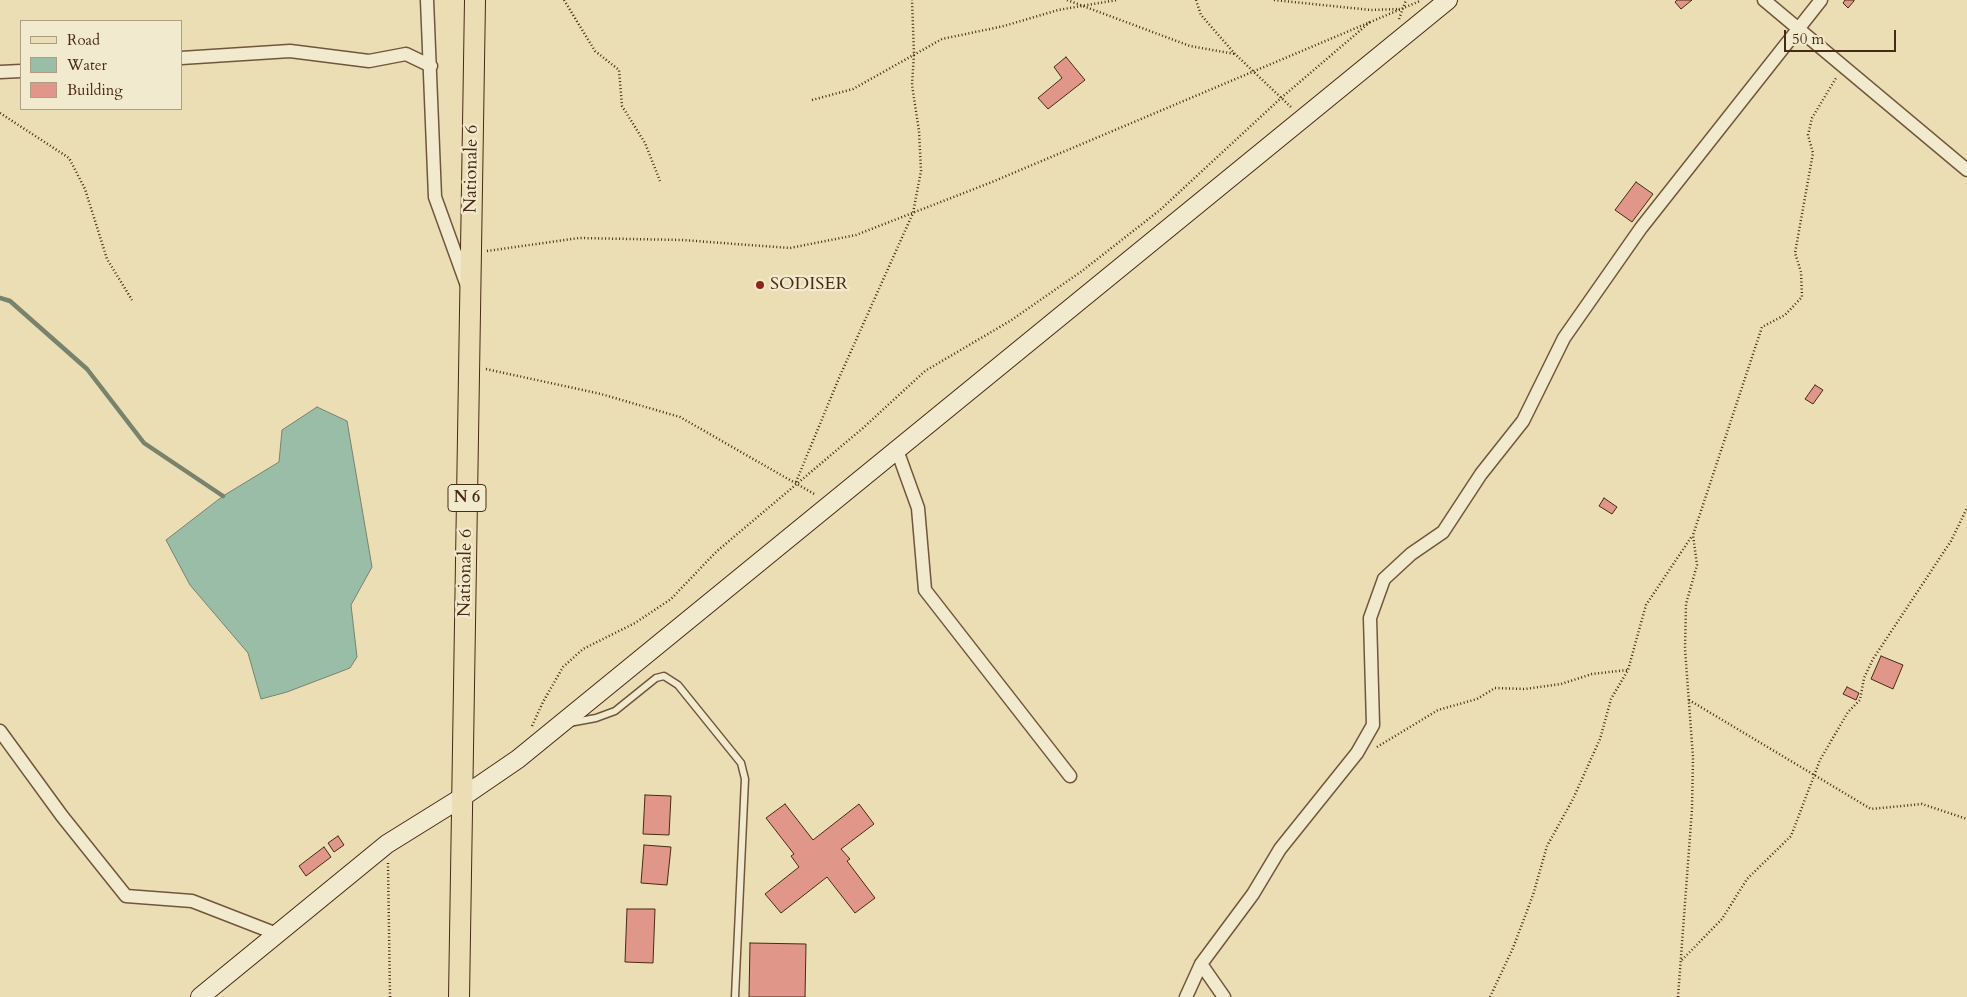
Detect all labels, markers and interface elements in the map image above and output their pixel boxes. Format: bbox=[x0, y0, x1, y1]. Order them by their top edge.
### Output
legend bbox=[20, 20, 182, 110]
scale bar bbox=[1787, 20, 1900, 52]
text: 50 m bbox=[1792, 29, 1824, 49]
text: Road bbox=[67, 30, 100, 50]
text: Water bbox=[67, 55, 107, 75]
text: Building bbox=[67, 80, 123, 100]
street label: Nationale 6 bbox=[460, 125, 484, 213]
place label: SODISER bbox=[770, 274, 848, 296]
marker: SODISER bbox=[754, 279, 766, 291]
road number: N 6 bbox=[448, 484, 486, 512]
street label: Nationale 6 bbox=[454, 529, 478, 617]

